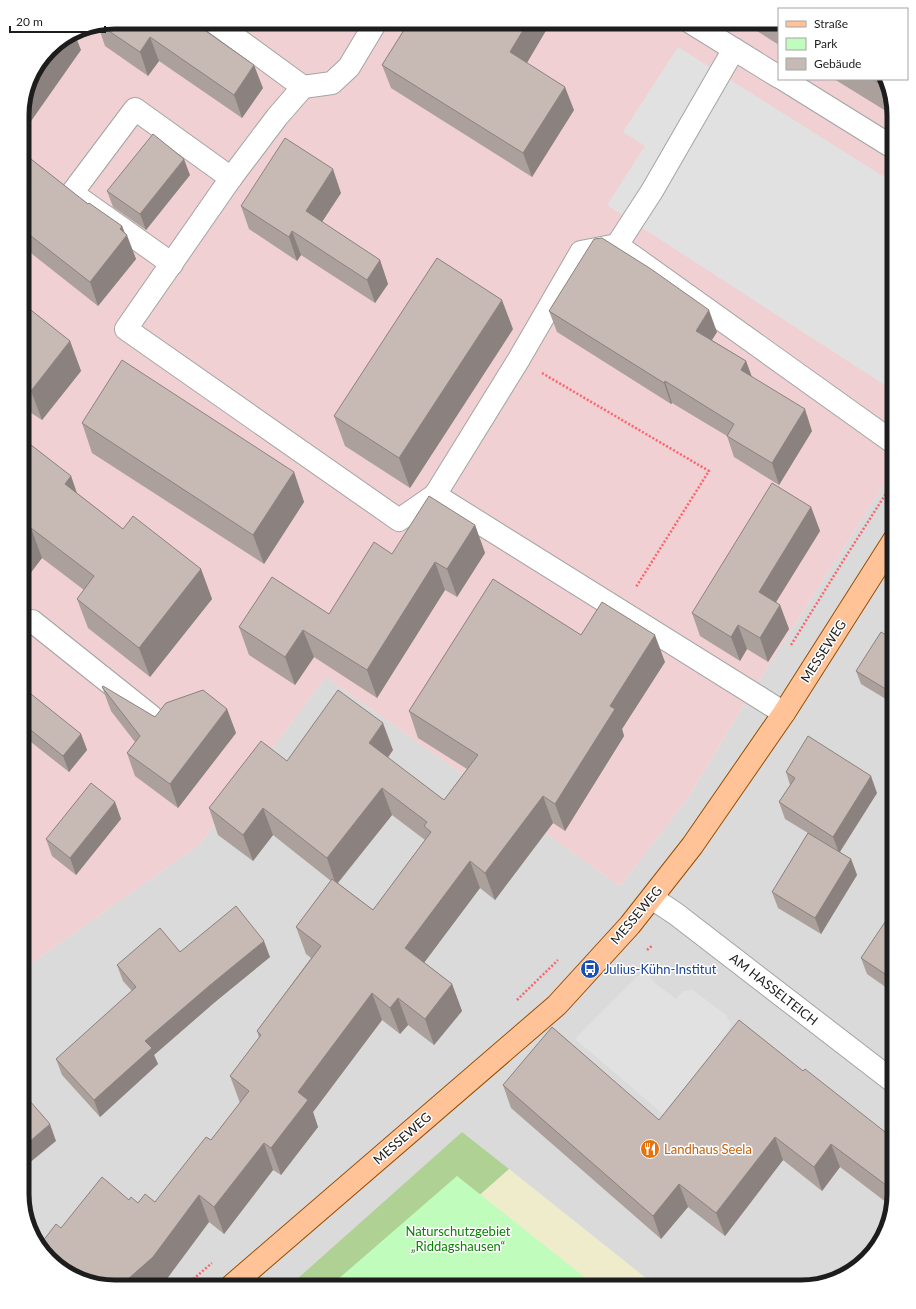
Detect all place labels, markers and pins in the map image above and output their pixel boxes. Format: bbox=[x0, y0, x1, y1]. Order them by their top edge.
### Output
bus stop icon: Julius-Kühn-Institut bbox=[579, 958, 601, 980]
place label: Julius-Kühn-Institut bbox=[604, 961, 717, 977]
restaurant icon: Landhaus Seela bbox=[639, 1138, 661, 1160]
place label: Landhaus Seela bbox=[664, 1141, 752, 1157]

